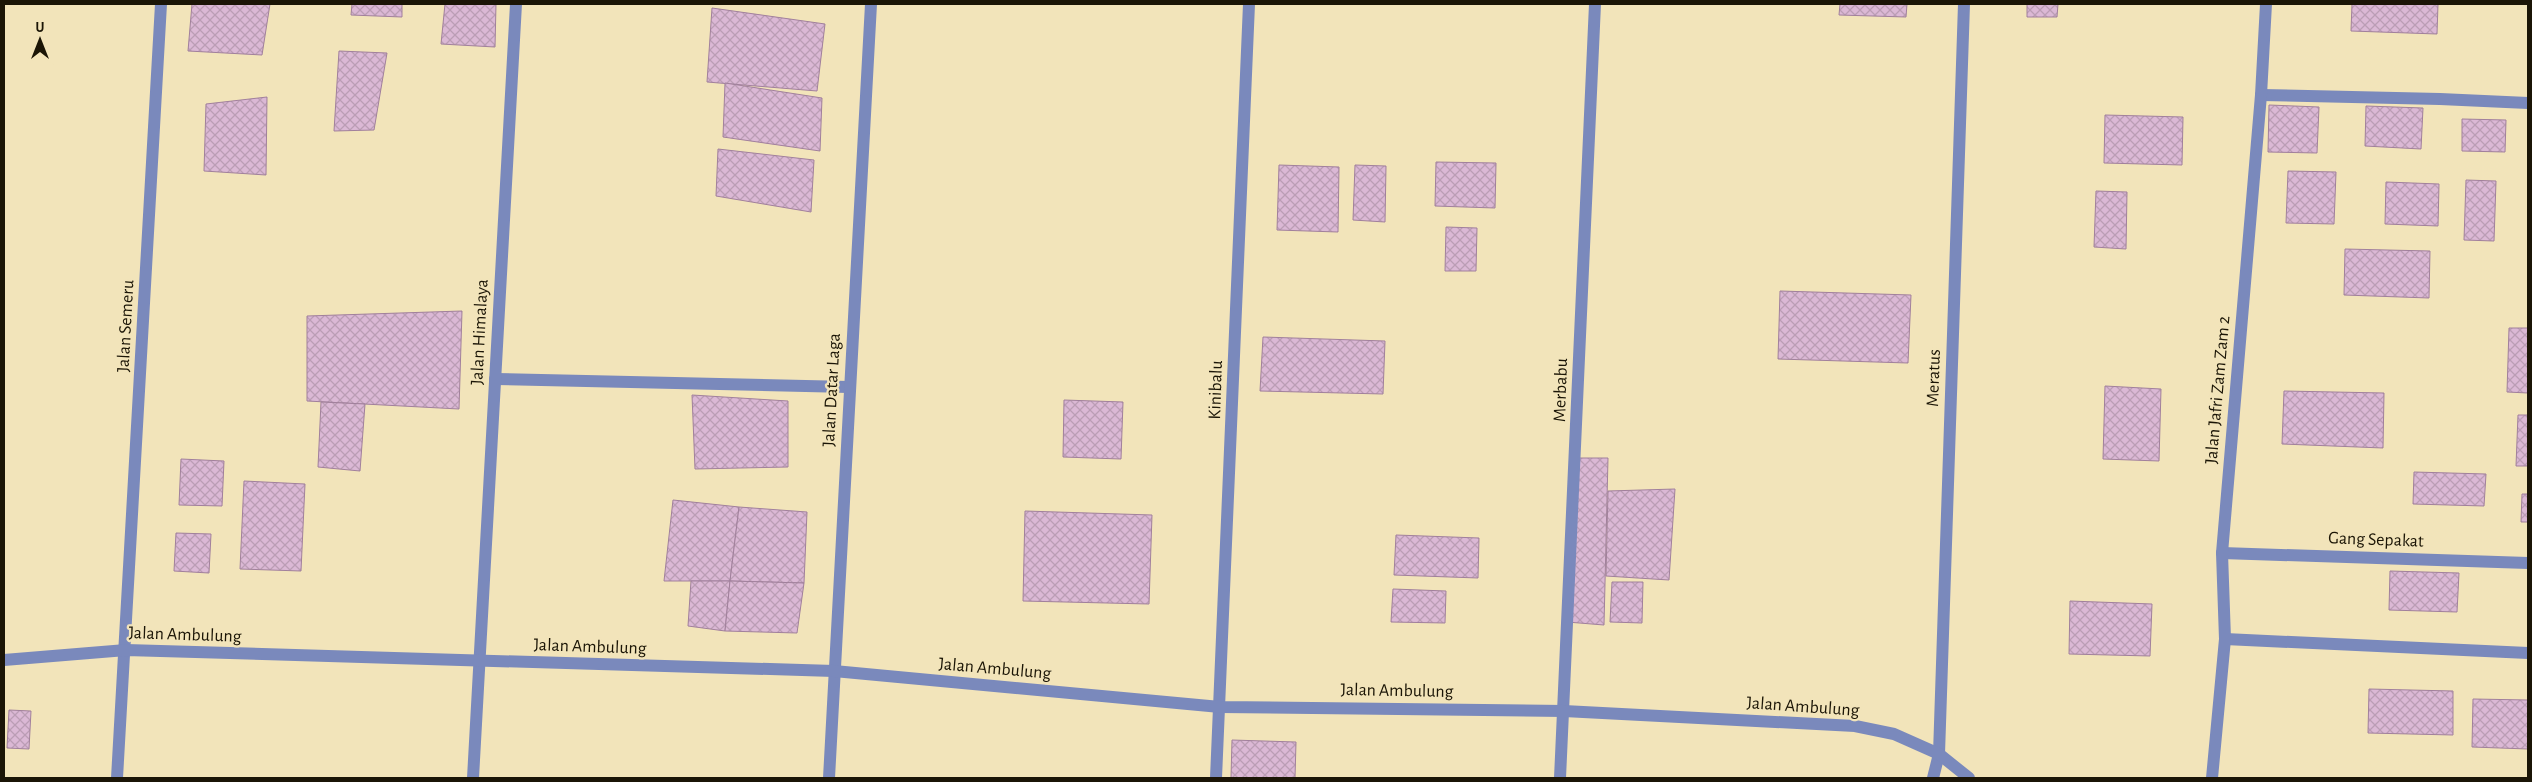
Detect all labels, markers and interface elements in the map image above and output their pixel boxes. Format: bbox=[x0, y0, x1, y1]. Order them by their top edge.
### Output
north arrow bbox=[15, 15, 65, 65]
text: U bbox=[36, 21, 45, 35]
street label: Jalan Semeru bbox=[115, 279, 137, 373]
street label: Jalan Himalaya bbox=[468, 279, 492, 385]
street label: Jalan Jafri Zam Zam 2 bbox=[2203, 315, 2233, 465]
street label: Jalan Datar Laga bbox=[820, 333, 844, 447]
street label: Meratus bbox=[1924, 349, 1944, 407]
street label: Merbabu bbox=[1551, 358, 1571, 422]
street label: Kinibalu bbox=[1206, 360, 1226, 420]
street label: Gang Sepakat bbox=[2328, 529, 2424, 551]
street label: Jalan Ambulung bbox=[128, 624, 242, 646]
street label: Jalan Ambulung bbox=[533, 636, 647, 658]
street label: Jalan Ambulung bbox=[938, 655, 1052, 683]
street label: Jalan Ambulung bbox=[1340, 681, 1454, 701]
street label: Jalan Ambulung bbox=[1746, 694, 1860, 720]

